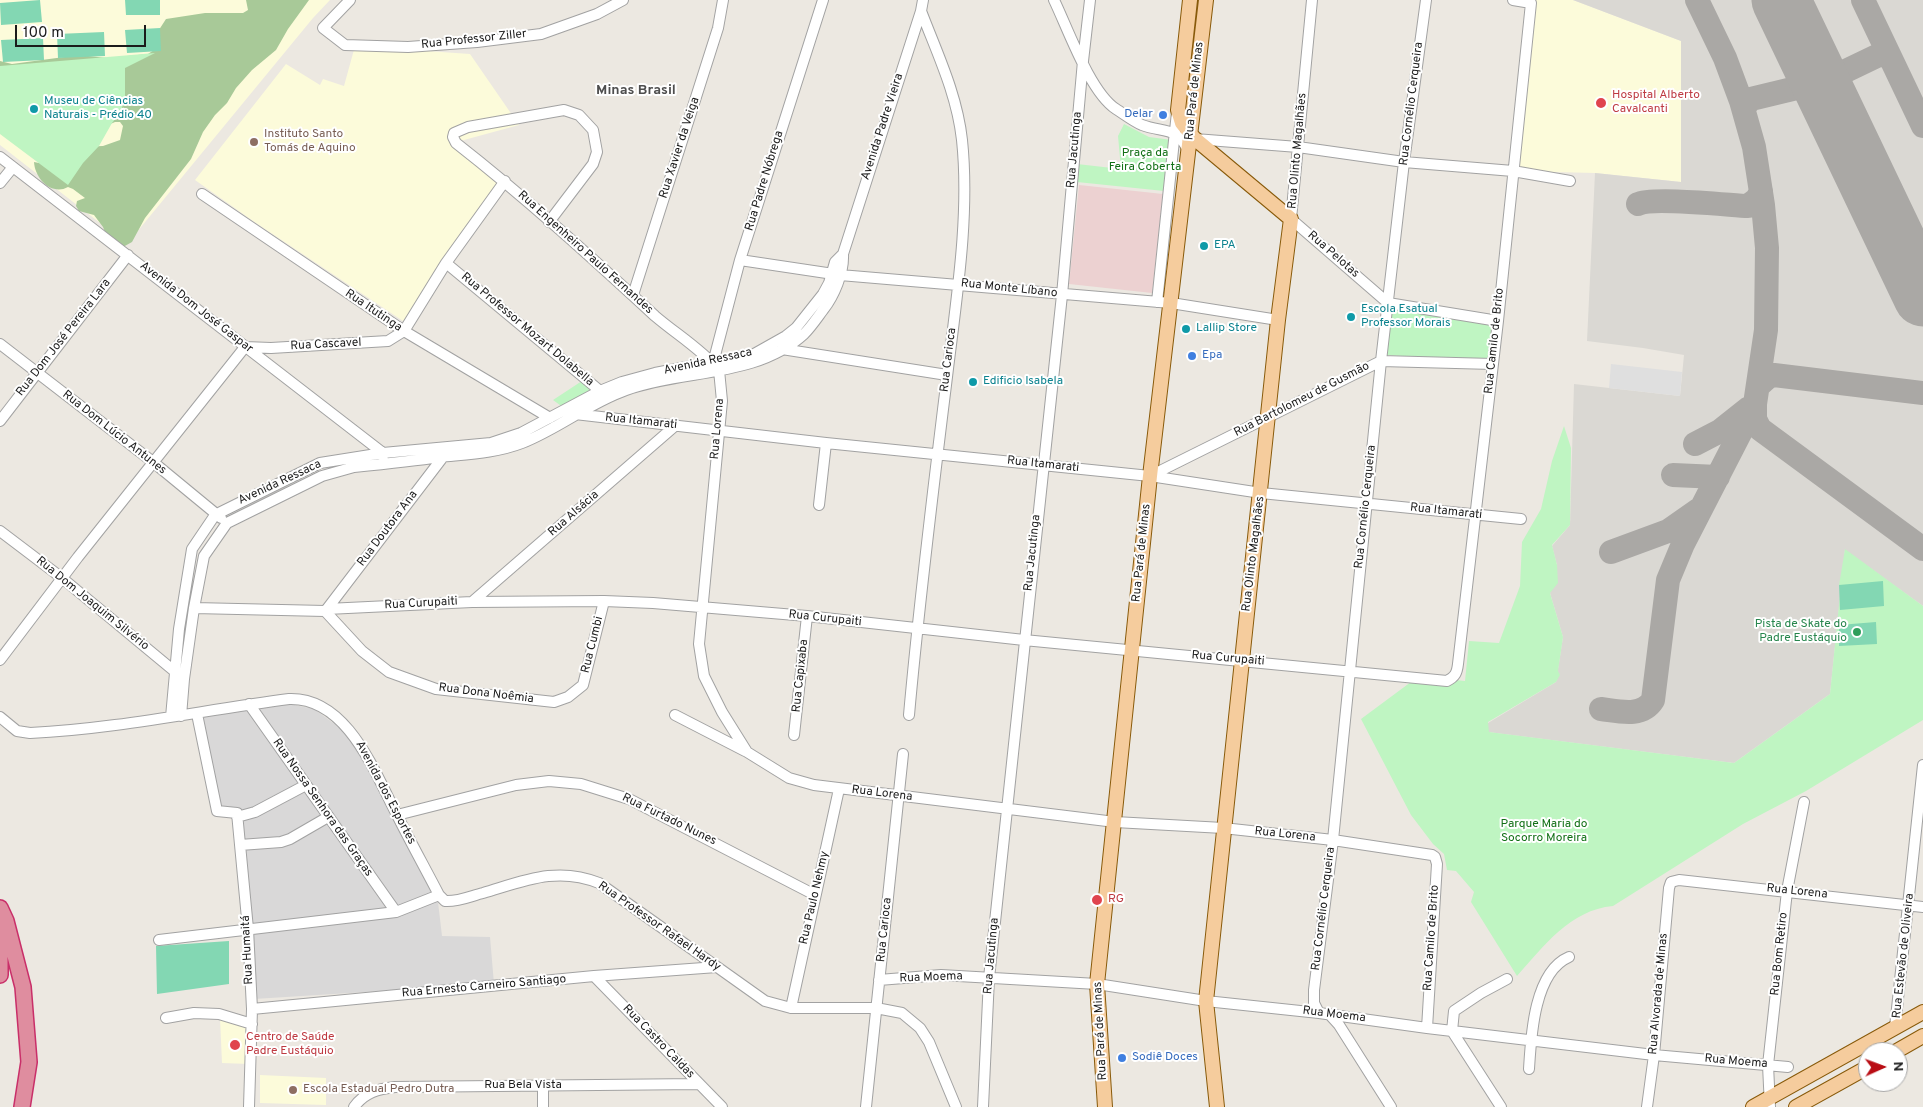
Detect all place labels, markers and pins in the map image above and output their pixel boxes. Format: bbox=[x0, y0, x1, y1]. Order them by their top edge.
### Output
place label: Hospital Alberto Cavalcanti bbox=[1612, 89, 1700, 117]
place label: Museu de Ciências Naturais - Prédio 40 bbox=[44, 95, 152, 123]
marker: Hospital Alberto Cavalcanti bbox=[1594, 96, 1608, 110]
marker: Museu de Ciências Naturais - Prédio 40 bbox=[28, 103, 40, 115]
place label: Delar bbox=[1124, 108, 1153, 122]
marker: Delar bbox=[1157, 109, 1169, 121]
place label: Instituto Santo Tomás de Aquino bbox=[264, 128, 356, 156]
marker: Instituto Santo Tomás de Aquino bbox=[248, 136, 260, 148]
place label: EPA bbox=[1214, 239, 1236, 253]
marker: EPA bbox=[1198, 240, 1210, 252]
place label: Escola Esatual Professor Morais bbox=[1361, 303, 1451, 331]
marker: Escola Esatual Professor Morais bbox=[1345, 311, 1357, 323]
place label: Lallip Store bbox=[1196, 322, 1257, 336]
marker: Lallip Store bbox=[1180, 323, 1192, 335]
place label: Epa bbox=[1202, 349, 1222, 363]
marker: Epa bbox=[1186, 350, 1198, 362]
place label: Edificio Isabela bbox=[983, 375, 1063, 389]
marker: Edificio Isabela bbox=[967, 376, 979, 388]
place label: Pista de Skate do Padre Eustáquio bbox=[1755, 618, 1847, 646]
marker: Pista de Skate do Padre Eustáquio bbox=[1851, 626, 1863, 638]
marker: RG bbox=[1090, 893, 1104, 907]
place label: RG bbox=[1108, 893, 1124, 907]
place label: Centro de Saúde Padre Eustáquio bbox=[246, 1031, 334, 1059]
marker: Centro de Saúde Padre Eustáquio bbox=[228, 1038, 242, 1052]
place label: Sodiê Doces bbox=[1132, 1051, 1198, 1065]
marker: Sodiê Doces bbox=[1116, 1052, 1128, 1064]
place label: Escola Estadual Pedro Dutra bbox=[303, 1083, 454, 1097]
marker: Escola Estadual Pedro Dutra bbox=[287, 1084, 299, 1096]

